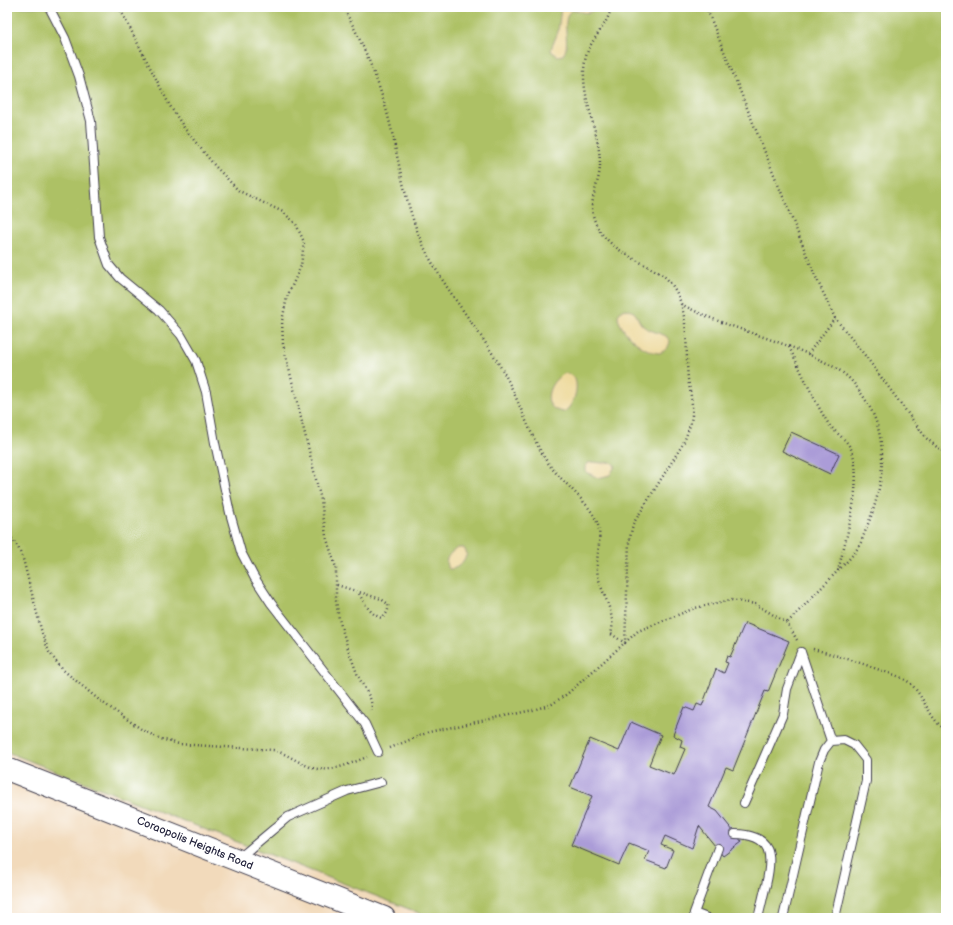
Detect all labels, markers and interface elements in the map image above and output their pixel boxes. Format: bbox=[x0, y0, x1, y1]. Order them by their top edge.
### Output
street label: Coraopolis Heights Road bbox=[135, 814, 255, 872]

